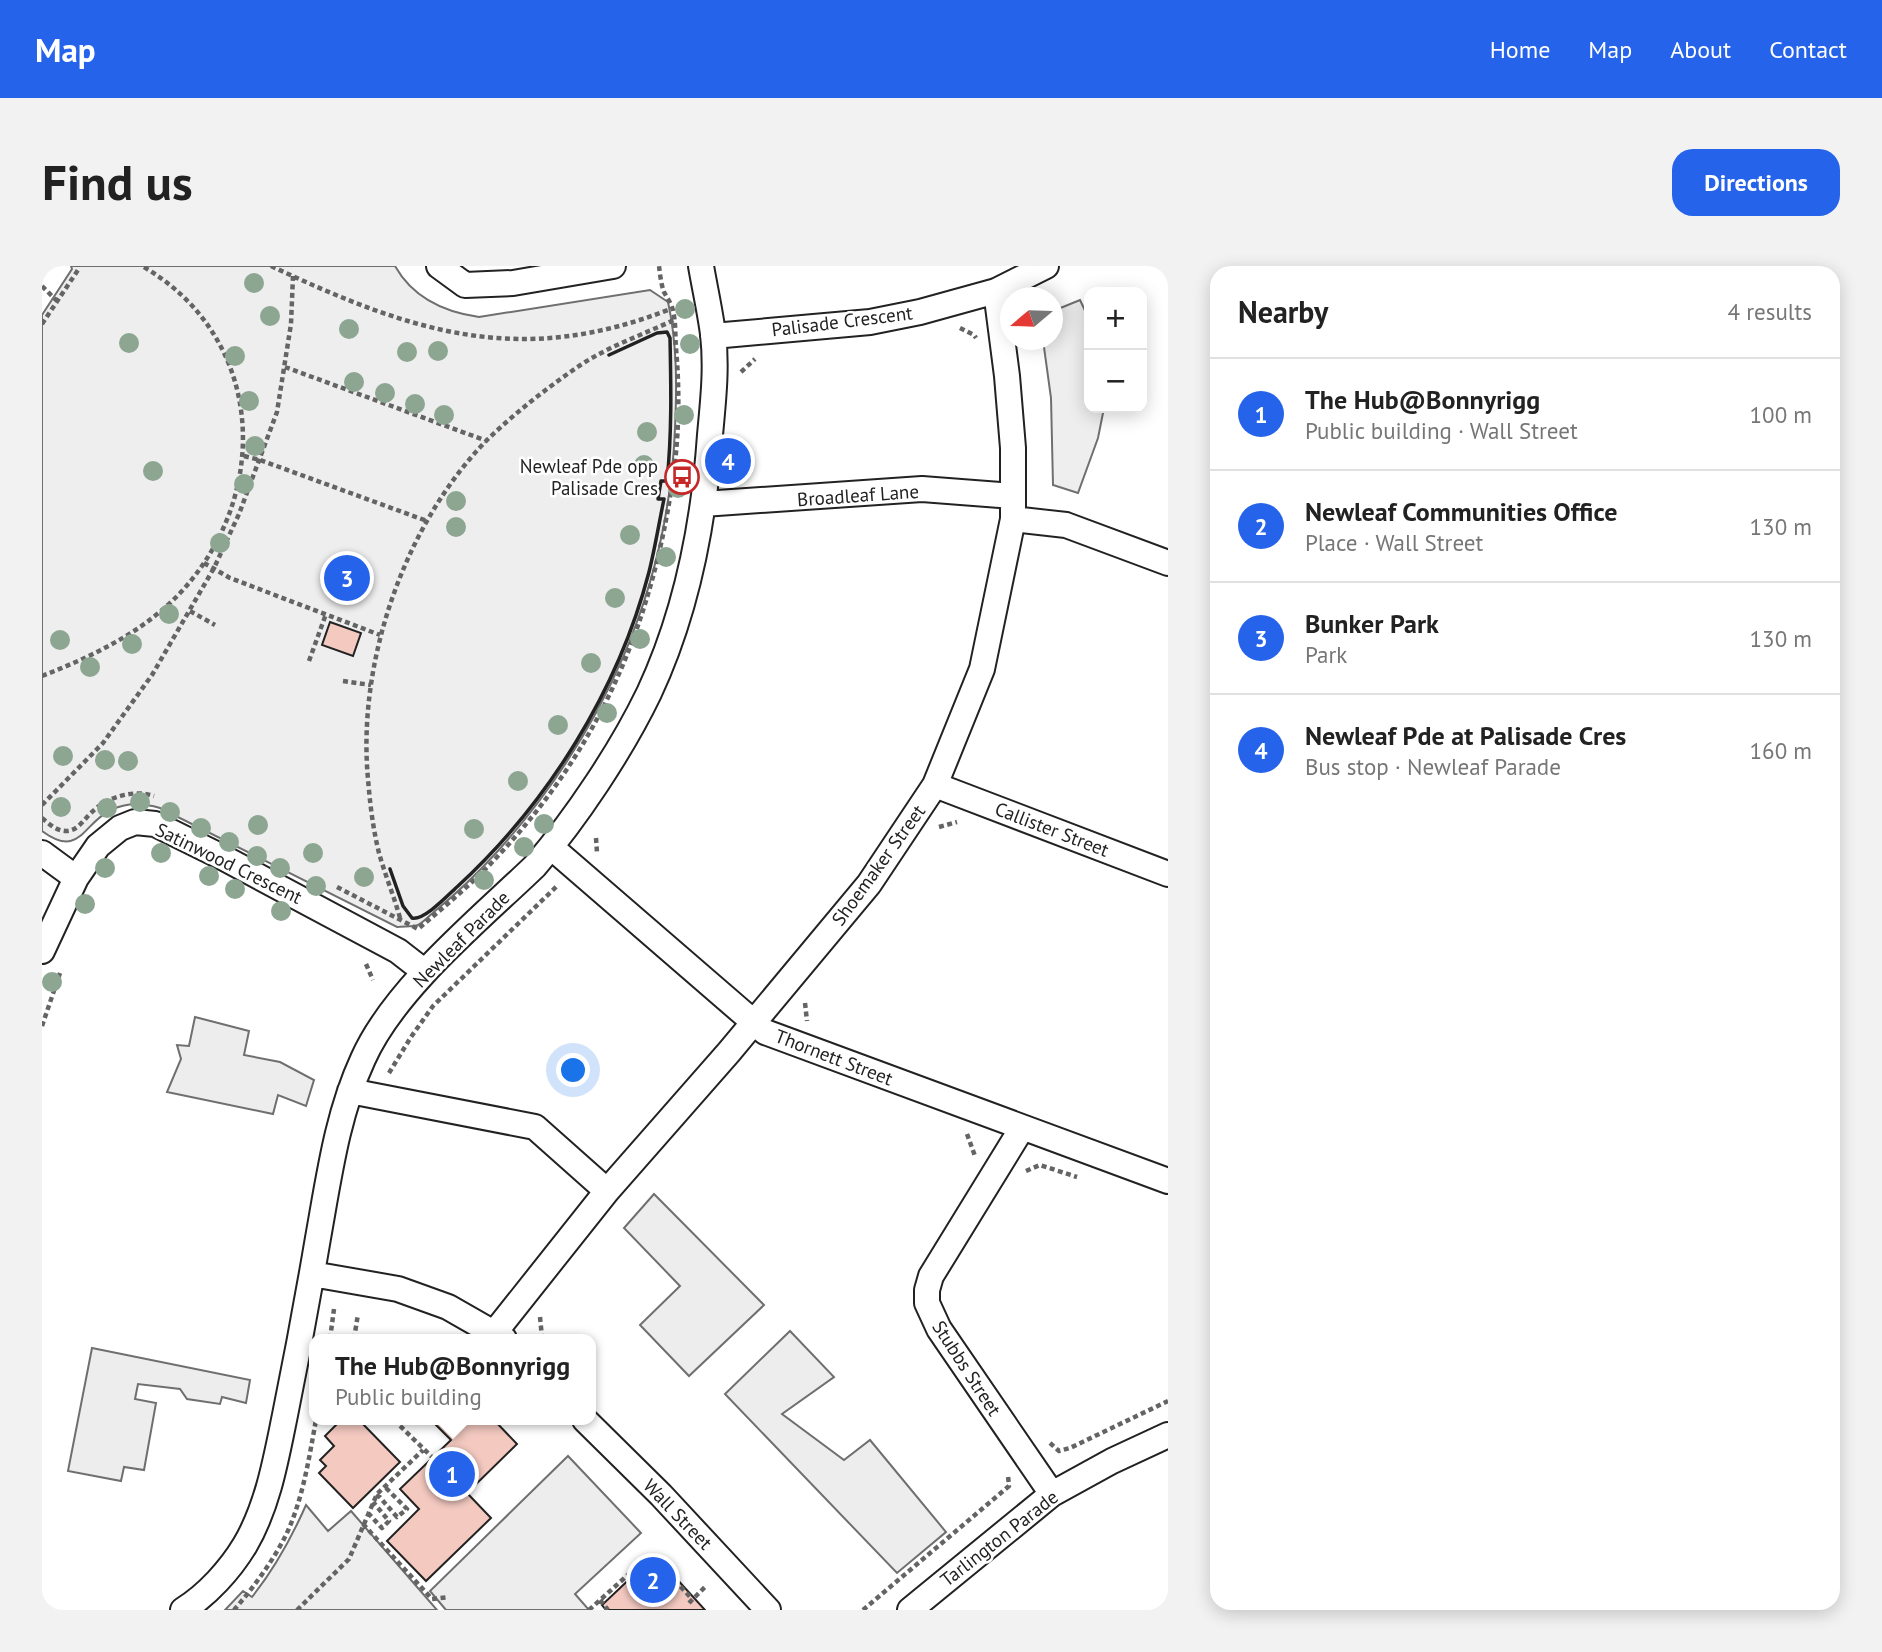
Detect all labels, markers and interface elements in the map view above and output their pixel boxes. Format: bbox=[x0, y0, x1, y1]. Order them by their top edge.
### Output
text: Map bbox=[35, 28, 96, 71]
text: Home bbox=[1490, 34, 1550, 65]
text: Map bbox=[1588, 34, 1632, 65]
text: About bbox=[1670, 34, 1731, 65]
text: Contact bbox=[1769, 34, 1847, 65]
button: Directions bbox=[1672, 149, 1840, 216]
text: Find us bbox=[42, 150, 193, 214]
north arrow bbox=[1000, 287, 1063, 350]
map controls bbox=[1084, 287, 1147, 413]
button: + bbox=[1084, 287, 1147, 350]
text: Nearby bbox=[1238, 292, 1328, 331]
text: 4 results bbox=[1728, 297, 1812, 326]
street label: Palisade Crescent bbox=[770, 300, 914, 342]
button: − bbox=[1084, 350, 1147, 413]
text: The Hub@Bonnyrigg bbox=[1305, 383, 1540, 416]
text: 1 bbox=[1254, 400, 1268, 429]
text: 100 m bbox=[1750, 400, 1812, 429]
text: Public building · Wall Street bbox=[1305, 416, 1578, 445]
pin: 4 bbox=[705, 435, 751, 487]
place label: Newleaf Pde opp Palisade Cres bbox=[520, 454, 658, 500]
bus stop icon: Newleaf Pde opp Palisade Cres bbox=[663, 458, 701, 496]
street label: Broadleaf Lane bbox=[796, 479, 920, 511]
text: Newleaf Communities Office bbox=[1305, 495, 1617, 528]
text: 2 bbox=[1254, 512, 1268, 541]
text: 130 m bbox=[1750, 512, 1812, 541]
text: Place · Wall Street bbox=[1305, 528, 1483, 557]
pin: 3 bbox=[324, 552, 370, 604]
text: Bunker Park bbox=[1305, 607, 1439, 640]
text: 3 bbox=[1254, 624, 1268, 653]
text: 130 m bbox=[1750, 624, 1812, 653]
text: Park bbox=[1305, 640, 1347, 669]
text: Newleaf Pde at Palisade Cres bbox=[1305, 719, 1626, 752]
text: 4 bbox=[1254, 736, 1268, 765]
text: 160 m bbox=[1750, 736, 1812, 765]
text: Bus stop · Newleaf Parade bbox=[1305, 752, 1561, 781]
street label: Callister Street bbox=[992, 796, 1113, 862]
street label: Shoemaker Street bbox=[826, 799, 930, 930]
street label: Satinwood Crescent bbox=[152, 817, 307, 909]
street label: Newleaf Parade bbox=[408, 886, 514, 992]
street label: Thornett Street bbox=[772, 1024, 897, 1091]
your location bbox=[556, 1053, 590, 1087]
street label: Stubbs Street bbox=[927, 1316, 1007, 1421]
popup bbox=[309, 1334, 596, 1425]
text: The Hub@Bonnyrigg bbox=[335, 1349, 570, 1382]
text: Public building bbox=[335, 1382, 482, 1411]
pin: 1 bbox=[429, 1448, 475, 1500]
street label: Wall Street bbox=[638, 1474, 718, 1555]
street label: Tarlington Parade bbox=[935, 1485, 1063, 1591]
pin: 2 bbox=[630, 1554, 676, 1606]

